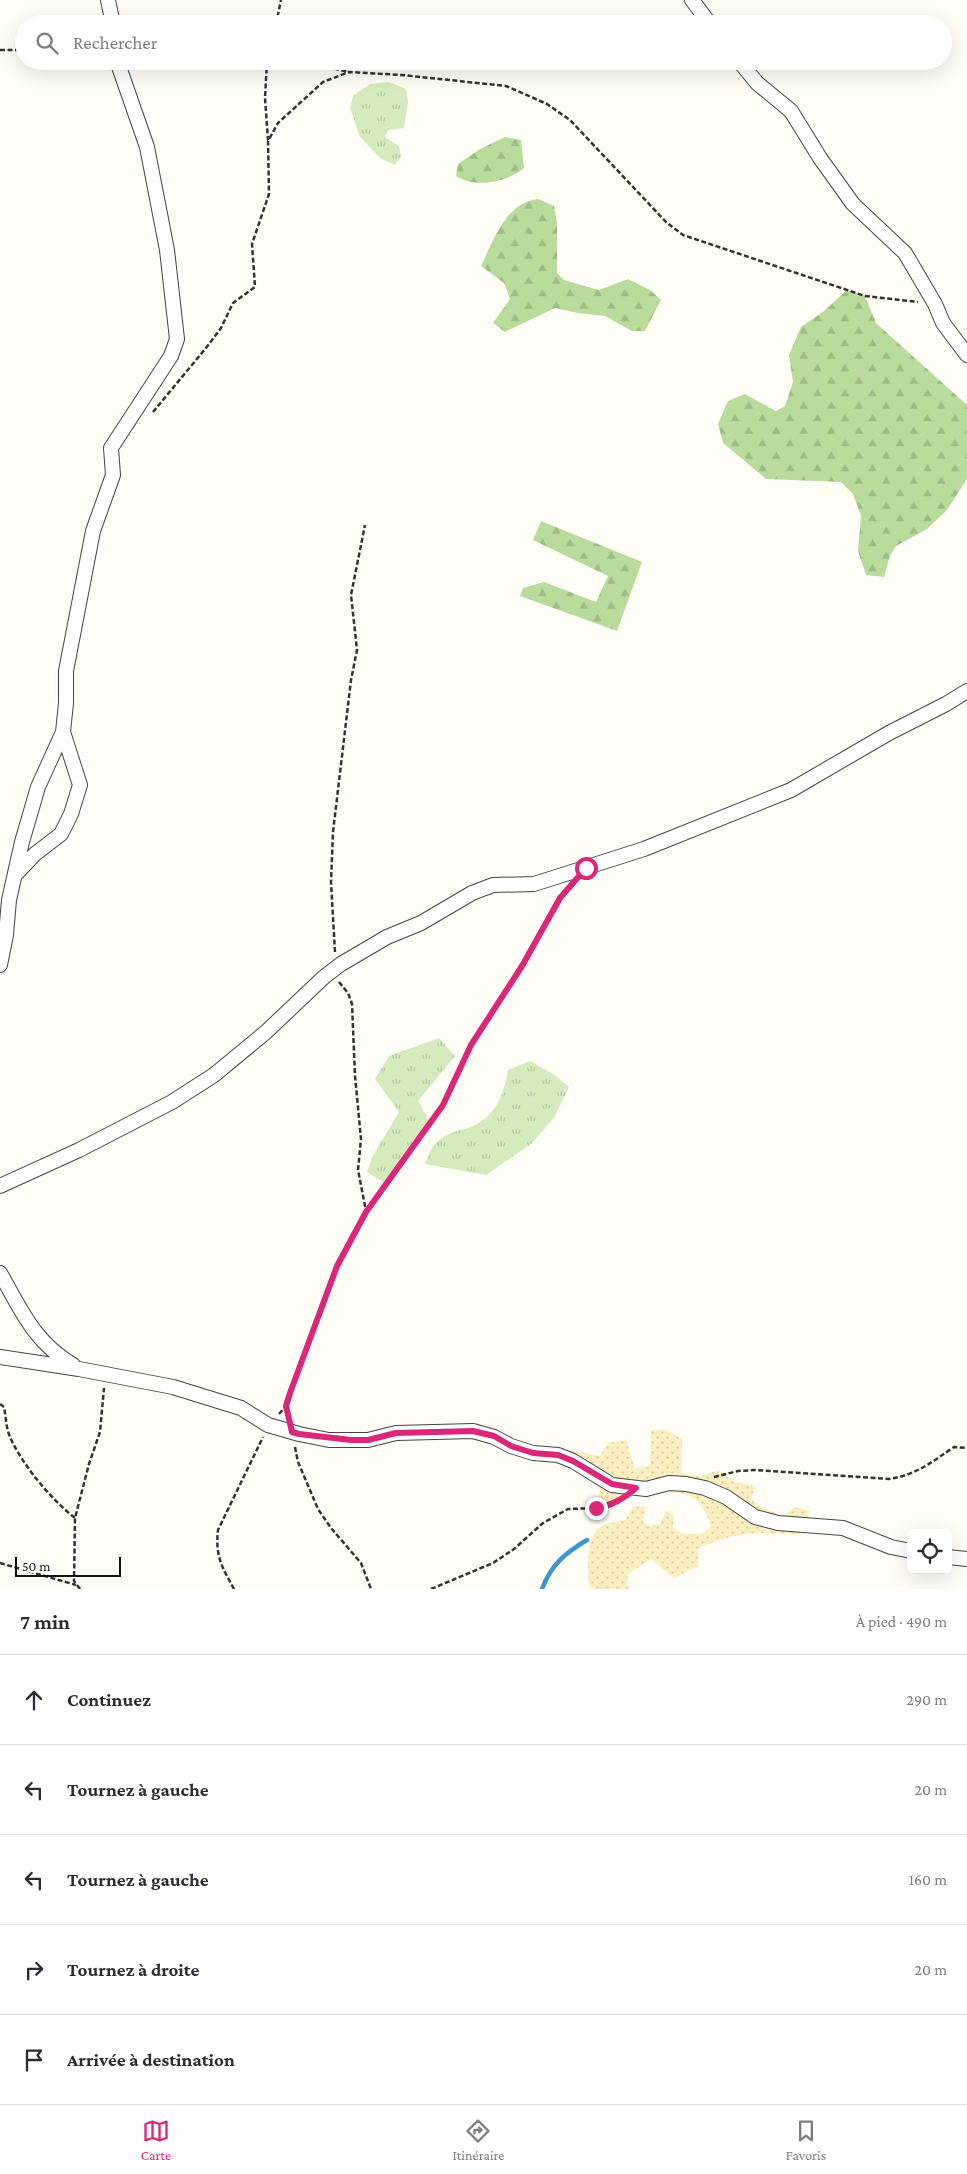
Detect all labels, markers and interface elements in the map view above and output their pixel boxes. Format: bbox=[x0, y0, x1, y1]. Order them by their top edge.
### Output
search box bbox=[15, 15, 952, 70]
icon: search bbox=[33, 29, 61, 57]
text: Rechercher bbox=[73, 32, 157, 53]
route start bbox=[575, 857, 598, 880]
route end bbox=[585, 1497, 608, 1520]
map controls bbox=[907, 1529, 952, 1574]
button: locate bbox=[907, 1529, 952, 1574]
scale bar bbox=[15, 1554, 121, 1577]
text: 50 m bbox=[22, 1558, 50, 1574]
text: 7 min bbox=[20, 1610, 70, 1634]
text: À pied · 490 m bbox=[856, 1613, 947, 1630]
icon: ahead bbox=[20, 1686, 48, 1714]
text: Continuez bbox=[67, 1689, 151, 1710]
text: 290 m bbox=[906, 1691, 947, 1708]
icon: left bbox=[20, 1776, 48, 1804]
text: Tournez à gauche bbox=[67, 1779, 209, 1800]
text: 20 m bbox=[914, 1781, 947, 1798]
icon: left bbox=[20, 1866, 48, 1894]
text: Tournez à gauche bbox=[67, 1869, 209, 1890]
text: 160 m bbox=[909, 1871, 947, 1888]
icon: right bbox=[20, 1956, 48, 1984]
text: Tournez à droite bbox=[67, 1959, 199, 1980]
text: 20 m bbox=[914, 1961, 947, 1978]
icon: arrive bbox=[20, 2046, 48, 2074]
text: Arrivée à destination bbox=[67, 2049, 235, 2070]
tab: Carte bbox=[141, 2117, 171, 2163]
tab: Itinéraire bbox=[453, 2117, 504, 2163]
tab: Favoris bbox=[786, 2117, 826, 2163]

